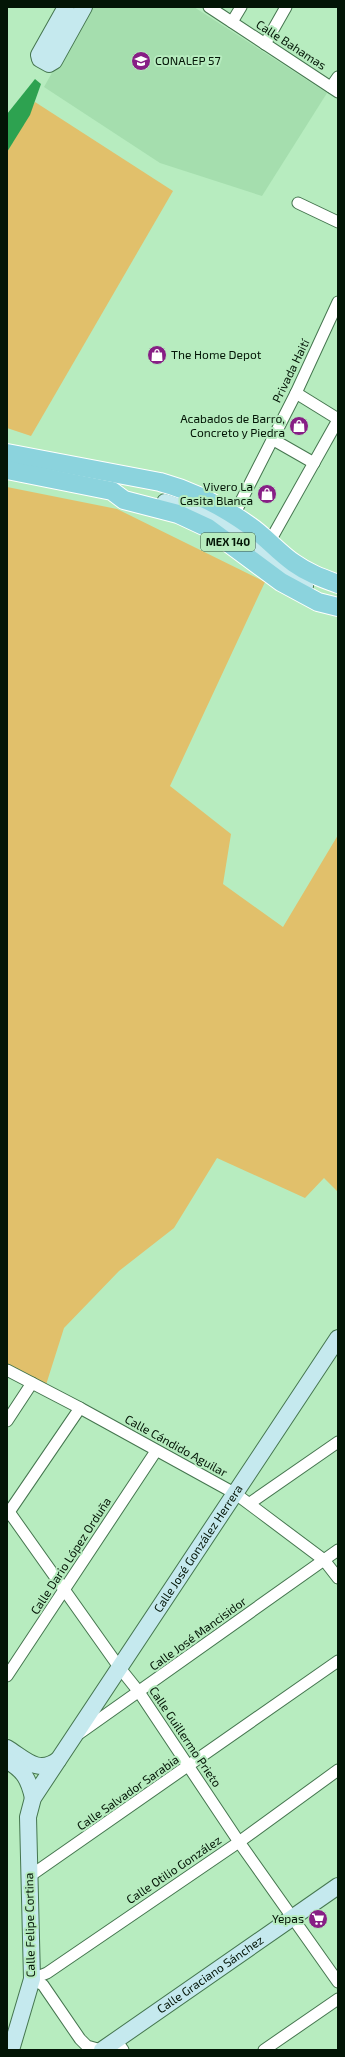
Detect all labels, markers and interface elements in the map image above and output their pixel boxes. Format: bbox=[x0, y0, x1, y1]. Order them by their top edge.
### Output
street label: Calle Bahamas bbox=[254, 16, 329, 72]
school or university icon: CONALEP 57 bbox=[130, 50, 152, 72]
place label: CONALEP 57 bbox=[155, 53, 221, 67]
street label: Privada Haití bbox=[269, 336, 312, 405]
shop icon: The Home Depot bbox=[146, 344, 168, 366]
place label: The Home Depot bbox=[171, 347, 262, 361]
place label: Acabados de Barro, Concreto y Piedra bbox=[180, 411, 285, 439]
shop icon: Acabados de Barro, Concreto y Piedra bbox=[288, 415, 310, 437]
place label: Vivero La Casita Blanca bbox=[180, 479, 253, 507]
shop icon: Vivero La Casita Blanca bbox=[256, 483, 278, 505]
road number: MEX 140 bbox=[201, 533, 255, 551]
street label: Calle Cándido Aguilar bbox=[123, 1411, 230, 1479]
street label: Calle José González Herrera bbox=[150, 1481, 245, 1615]
street label: Calle Dario López Orduña bbox=[27, 1494, 113, 1617]
street label: Calle José Mancisidor bbox=[146, 1593, 249, 1673]
street label: Calle Guillermo Prieto bbox=[147, 1684, 225, 1789]
street label: Calle Salvador Sarabia bbox=[74, 1752, 181, 1833]
street label: Calle Otilio González bbox=[123, 1832, 224, 1906]
street label: Calle Felipe Cortina bbox=[21, 1873, 37, 1977]
supermarket icon: Yepas bbox=[307, 1908, 329, 1930]
place label: Yepas bbox=[272, 1911, 304, 1925]
street label: Calle Graciano Sánchez bbox=[154, 1932, 266, 2016]

